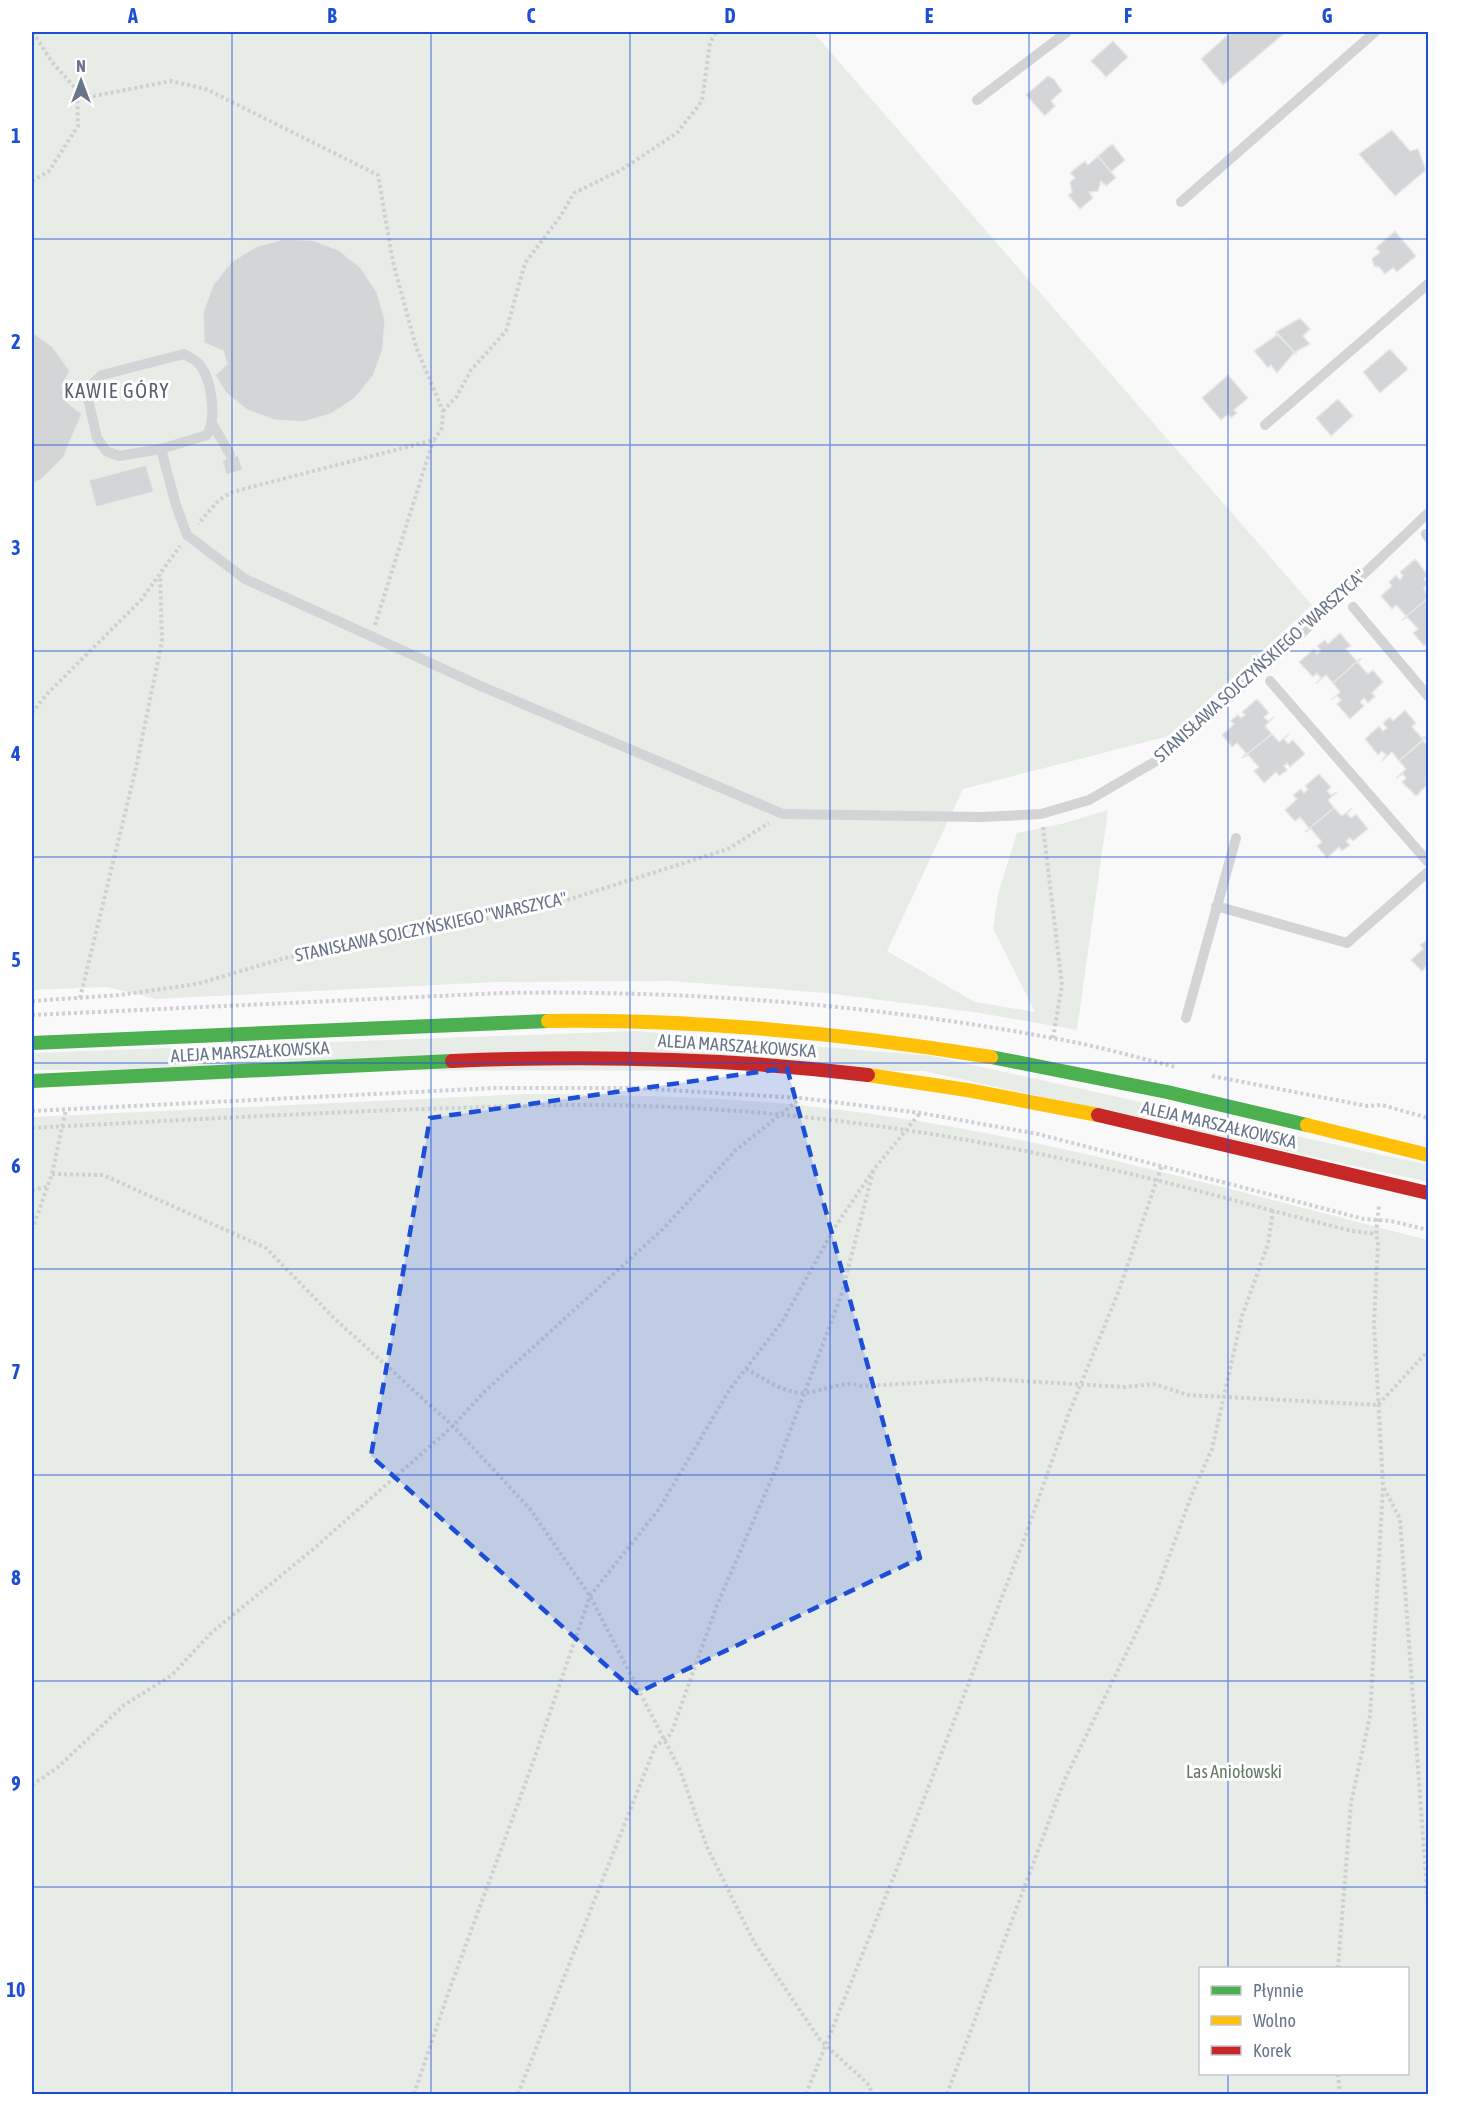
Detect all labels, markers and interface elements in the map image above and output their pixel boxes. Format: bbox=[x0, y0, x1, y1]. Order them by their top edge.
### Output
text: A bbox=[127, 4, 138, 27]
text: B bbox=[327, 4, 337, 27]
text: C bbox=[527, 4, 536, 27]
text: D bbox=[724, 4, 736, 27]
text: E bbox=[925, 4, 934, 27]
text: F bbox=[1124, 4, 1132, 27]
text: G bbox=[1322, 4, 1333, 27]
north arrow bbox=[51, 51, 111, 111]
text: N bbox=[76, 57, 86, 75]
text: 1 bbox=[11, 124, 21, 147]
text: 2 bbox=[11, 330, 21, 353]
district label: KAWIE GÓRY bbox=[64, 379, 170, 402]
text: 3 bbox=[11, 536, 21, 559]
street label: STANISŁAWA SOJCZYŃSKIEGO "WARSZYCA" bbox=[1150, 565, 1370, 766]
text: 4 bbox=[10, 742, 21, 765]
street label: STANISŁAWA SOJCZYŃSKIEGO "WARSZYCA" bbox=[293, 887, 569, 966]
text: 5 bbox=[11, 948, 21, 971]
street label: ALEJA MARSZAŁKOWSKA bbox=[657, 1029, 817, 1062]
street label: ALEJA MARSZAŁKOWSKA bbox=[170, 1037, 330, 1066]
street label: ALEJA MARSZAŁKOWSKA bbox=[1139, 1096, 1299, 1153]
text: 6 bbox=[11, 1154, 21, 1177]
text: 7 bbox=[11, 1360, 21, 1383]
text: 8 bbox=[11, 1566, 21, 1589]
park label: Las Aniołowski bbox=[1186, 1761, 1282, 1782]
text: 9 bbox=[11, 1772, 21, 1795]
legend bbox=[1199, 1967, 1409, 2075]
text: 10 bbox=[7, 1978, 25, 2001]
text: Płynnie bbox=[1253, 1980, 1304, 2001]
text: Wolno bbox=[1253, 2010, 1296, 2031]
text: Korek bbox=[1253, 2040, 1291, 2061]

